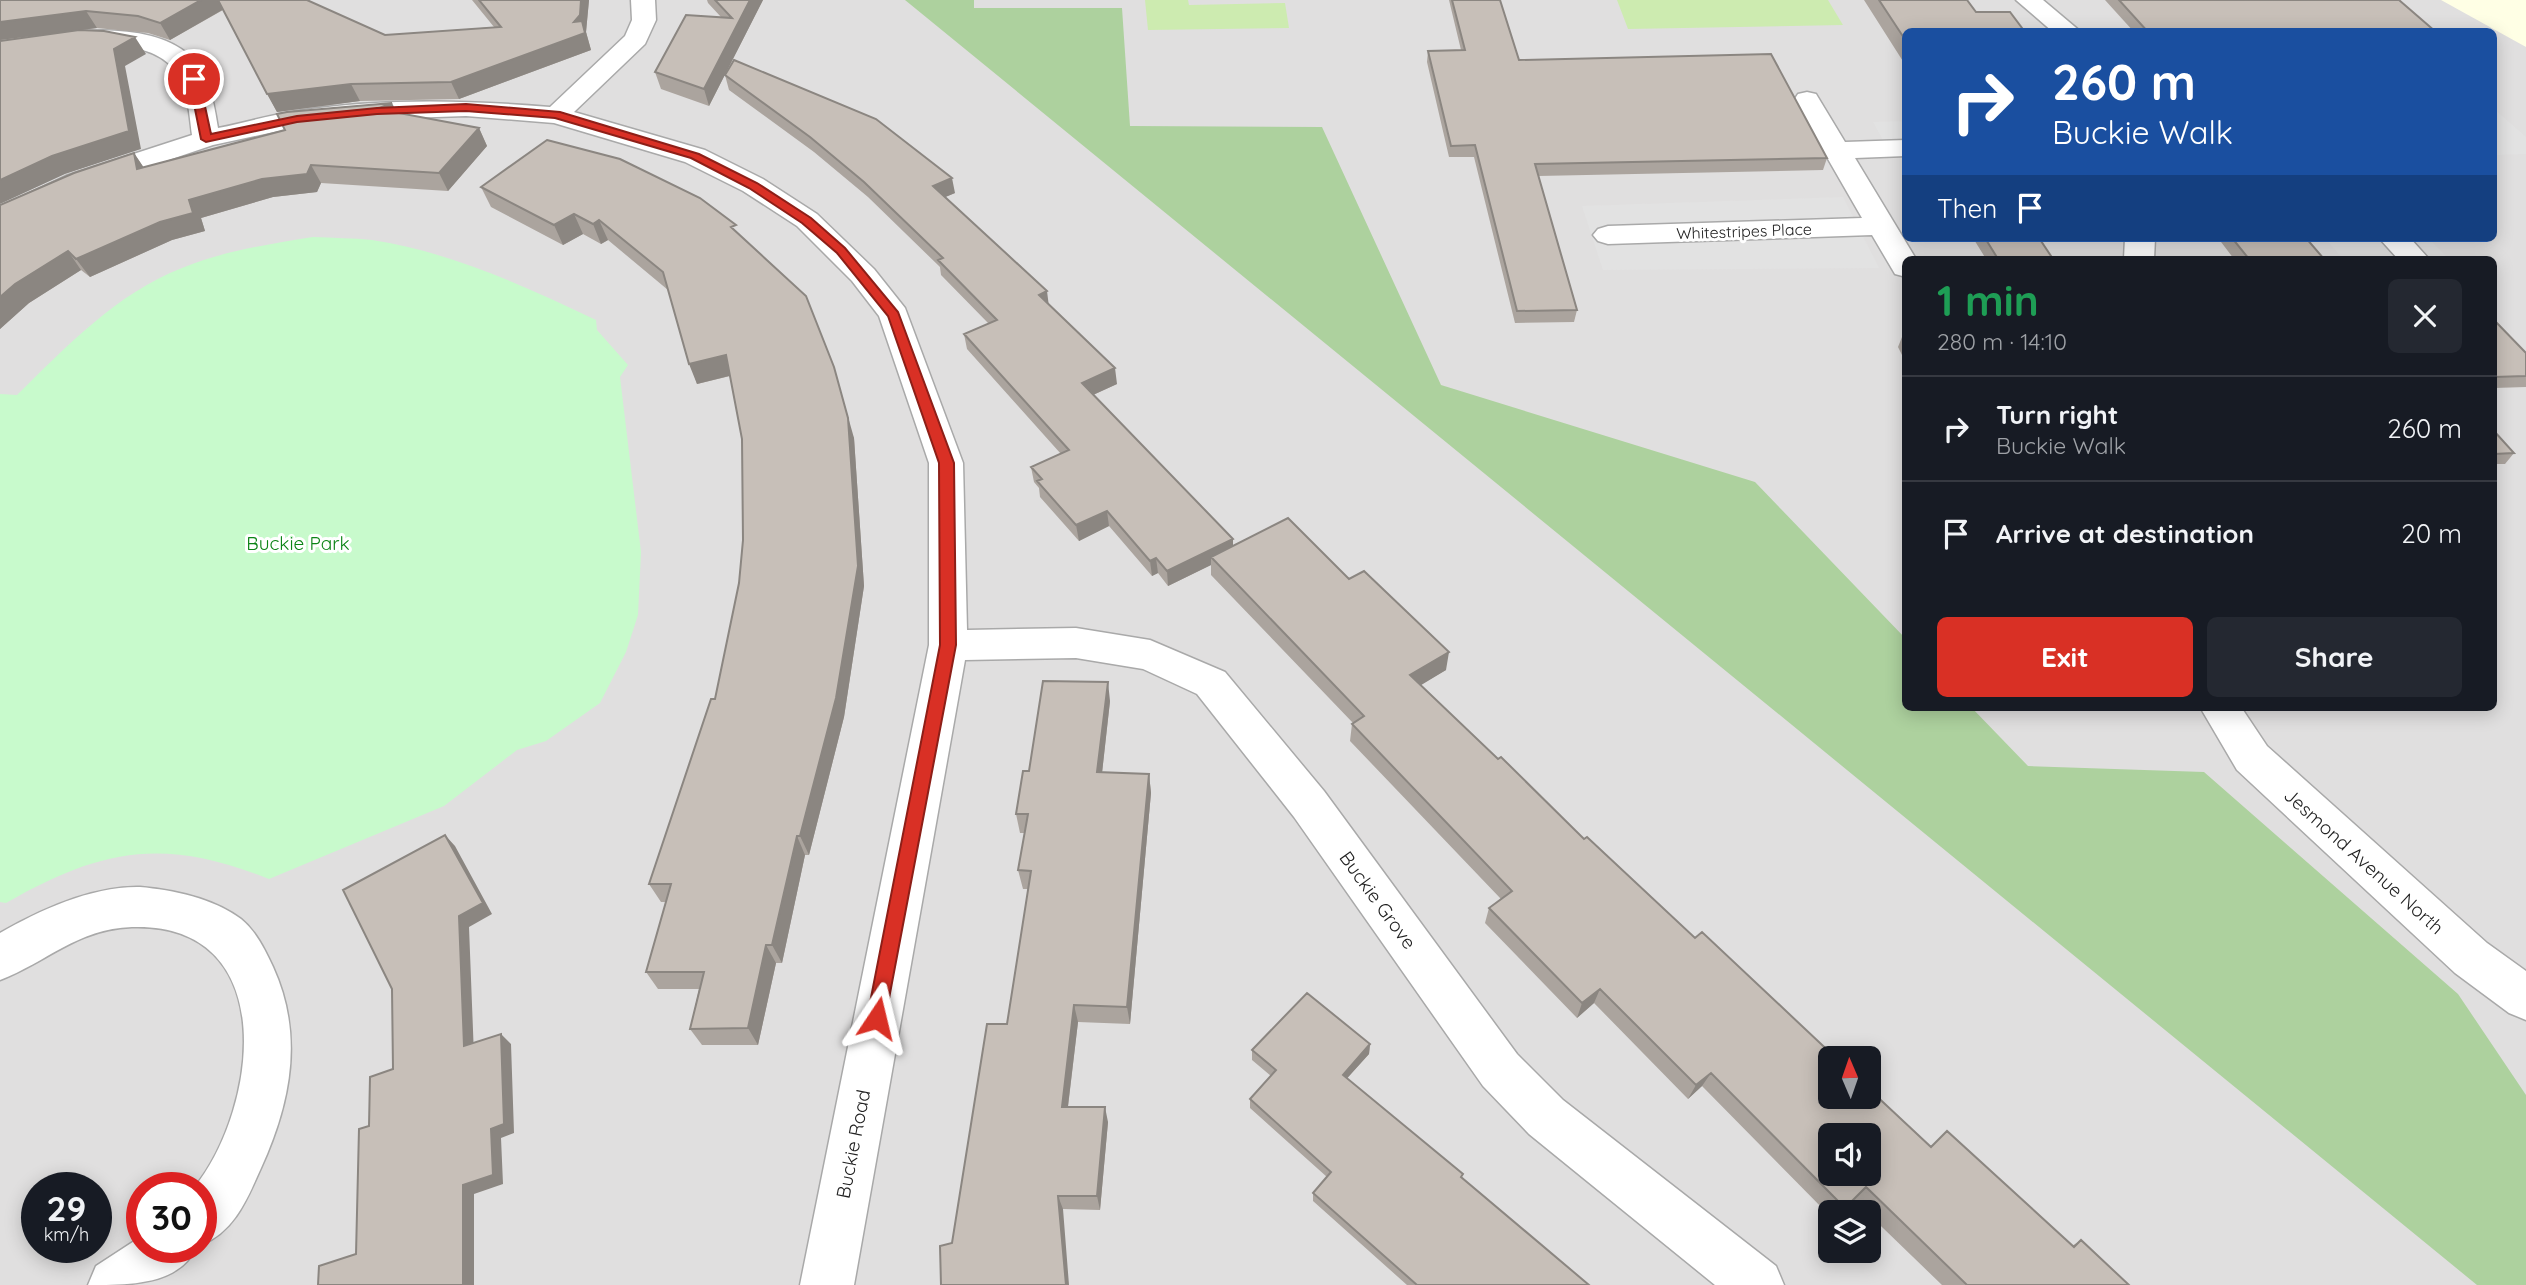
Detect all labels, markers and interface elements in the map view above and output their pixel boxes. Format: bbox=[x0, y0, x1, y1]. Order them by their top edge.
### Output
pin bbox=[164, 49, 224, 109]
text: 260 m bbox=[2052, 51, 2196, 112]
icon: right bbox=[1937, 56, 2028, 147]
icon: arrive bbox=[175, 60, 213, 98]
text: Buckie Walk bbox=[2052, 112, 2233, 152]
icon: arrive bbox=[2011, 189, 2049, 227]
text: Then bbox=[1937, 192, 1997, 225]
street label: Whitestripes Place bbox=[1676, 219, 1812, 243]
text: 1 min bbox=[1937, 274, 2039, 327]
button: close bbox=[2388, 279, 2462, 353]
text: 280 m · 14:10 bbox=[1937, 327, 2067, 356]
text: Turn right bbox=[1996, 398, 2118, 431]
icon: right bbox=[1937, 410, 1975, 448]
text: 260 m bbox=[2387, 412, 2462, 445]
text: Buckie Walk bbox=[1996, 431, 2126, 460]
icon: arrive bbox=[1937, 515, 1975, 553]
text: Arrive at destination bbox=[1996, 517, 2254, 550]
text: 20 m bbox=[2401, 517, 2462, 550]
park label: Buckie Park bbox=[246, 531, 350, 555]
button: Exit bbox=[1937, 617, 2193, 697]
button: Share bbox=[2207, 617, 2462, 697]
street label: Jesmond Avenue North bbox=[2279, 783, 2449, 939]
street label: Buckie Grove bbox=[1334, 846, 1422, 954]
position arrow bbox=[840, 981, 914, 1055]
north arrow bbox=[1818, 1046, 1881, 1110]
map controls bbox=[1818, 1046, 1881, 1263]
street label: Buckie Road bbox=[831, 1088, 875, 1200]
button: sound bbox=[1818, 1123, 1881, 1186]
speed limit sign: 30 bbox=[126, 1172, 217, 1263]
text: 29 bbox=[47, 1186, 86, 1230]
button: layers bbox=[1818, 1200, 1881, 1263]
text: km/h bbox=[44, 1223, 89, 1246]

